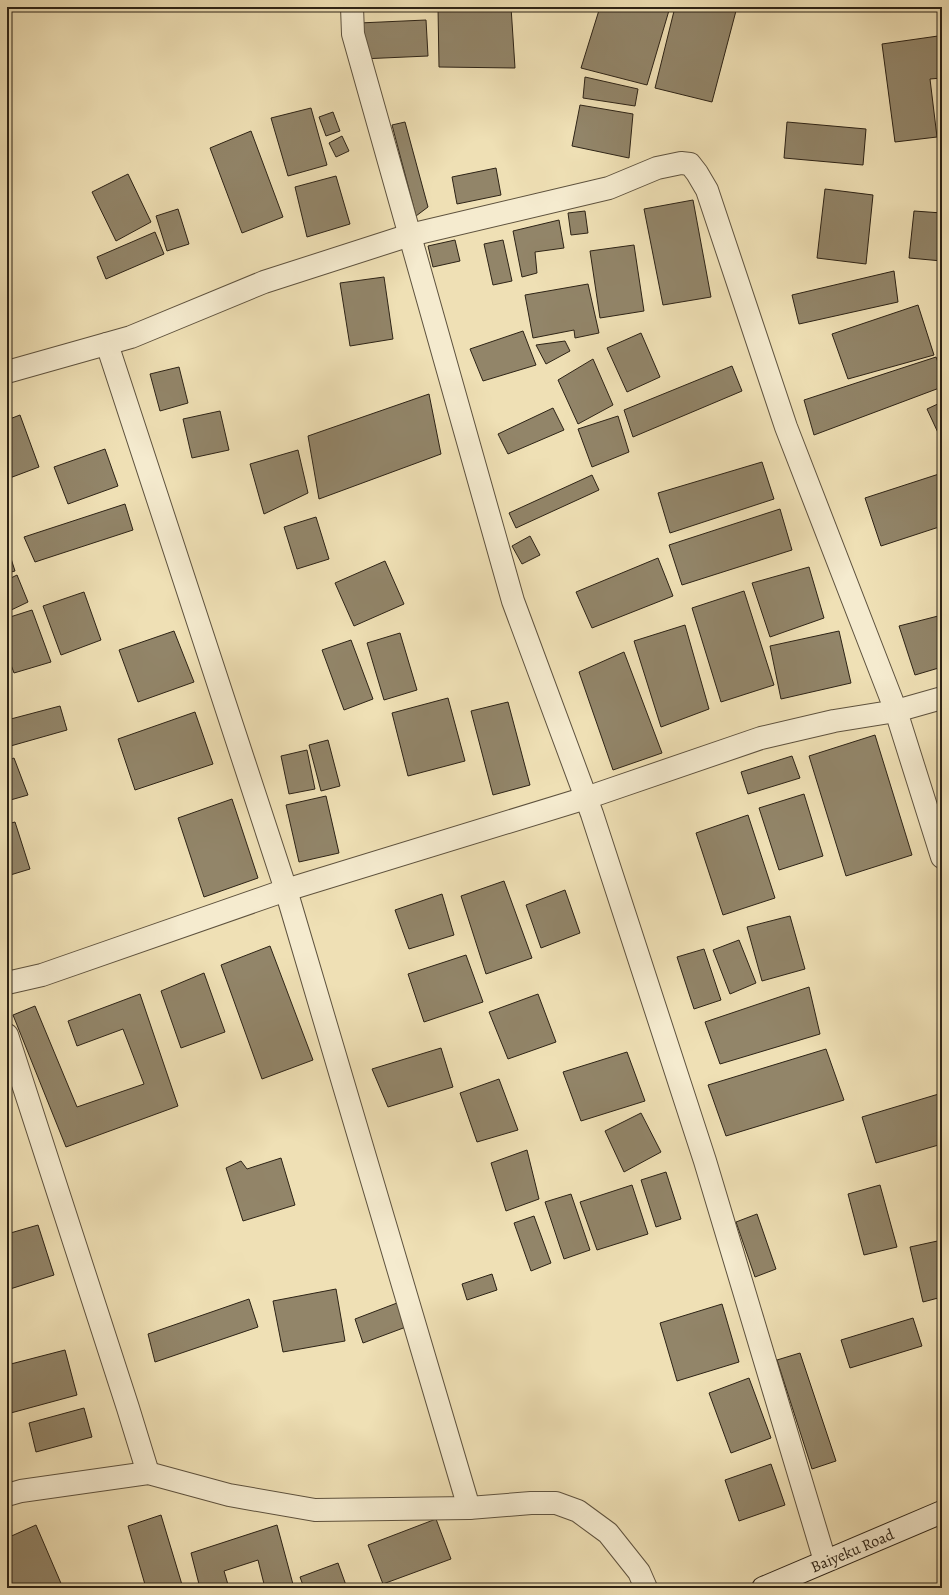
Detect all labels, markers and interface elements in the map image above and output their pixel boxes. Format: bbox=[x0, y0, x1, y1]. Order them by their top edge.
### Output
street label: Baiyeku Road bbox=[807, 1523, 898, 1578]

